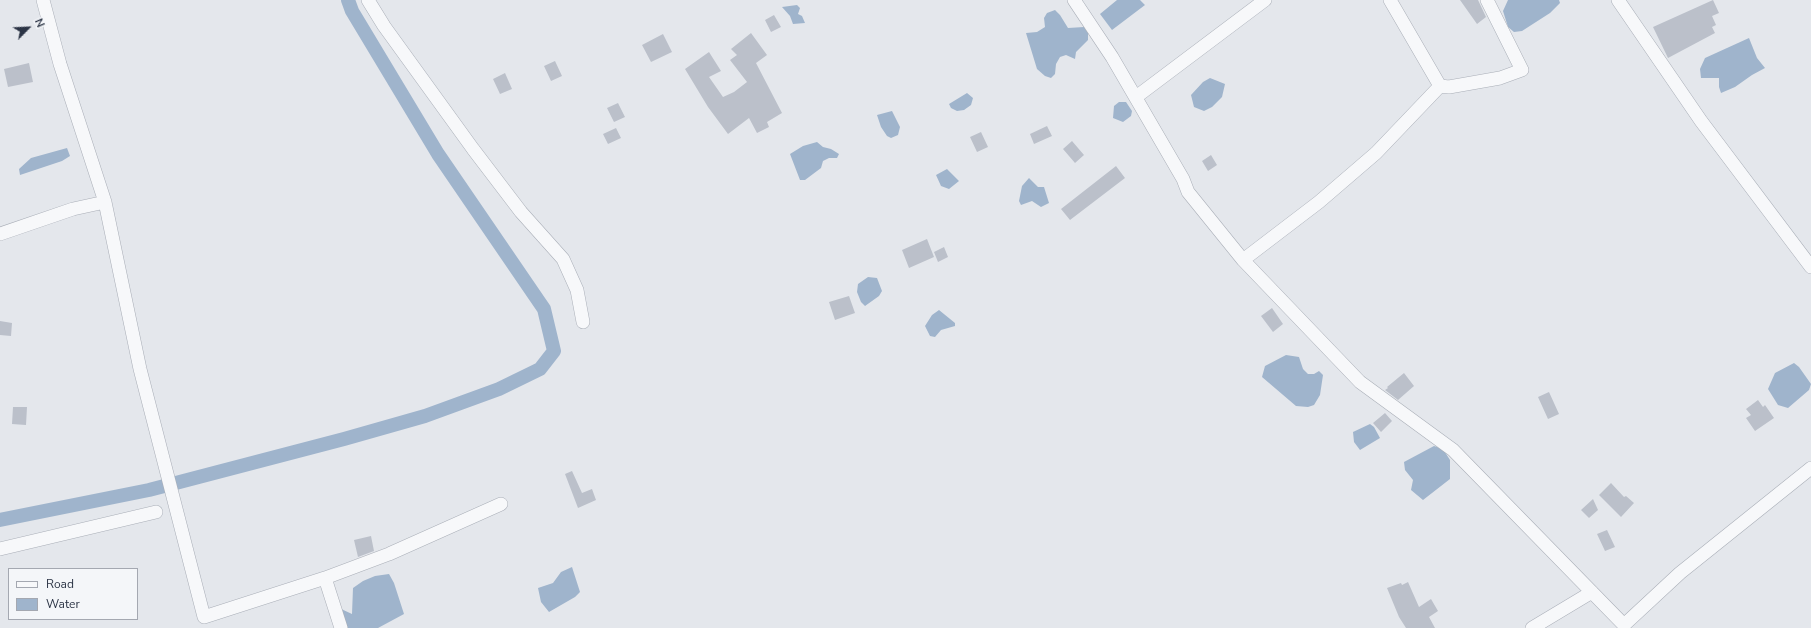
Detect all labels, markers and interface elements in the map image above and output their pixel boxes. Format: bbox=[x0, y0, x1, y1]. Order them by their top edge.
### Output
north arrow bbox=[8, 8, 48, 48]
text: N bbox=[31, 16, 48, 30]
legend bbox=[8, 568, 138, 620]
text: Road bbox=[46, 576, 74, 592]
text: Water bbox=[46, 596, 80, 612]

